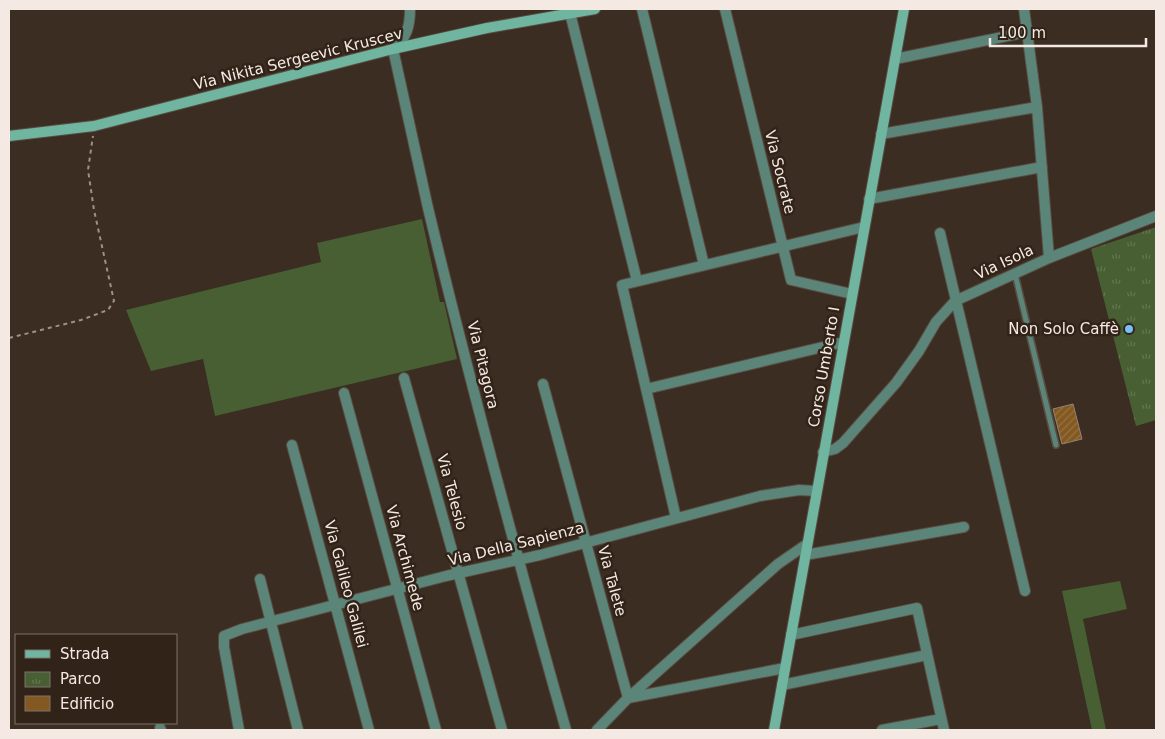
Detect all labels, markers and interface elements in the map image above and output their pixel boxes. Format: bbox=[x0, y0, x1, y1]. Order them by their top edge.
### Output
scale bar bbox=[990, 15, 1146, 47]
street label: Via Nikita Sergeevic Kruscev bbox=[192, 24, 404, 94]
text: 100 m bbox=[998, 24, 1046, 42]
street label: Via Socrate bbox=[761, 128, 799, 216]
street label: Via Isola bbox=[972, 241, 1036, 283]
street label: Corso Umberto I bbox=[805, 305, 843, 429]
street label: Via Pitagora bbox=[463, 319, 503, 411]
place label: Non Solo Caffè bbox=[1008, 320, 1119, 338]
marker: Non Solo Caffè bbox=[1123, 323, 1135, 335]
street label: Via Telesio bbox=[433, 452, 471, 532]
street label: Via Archimede bbox=[382, 503, 428, 613]
street label: Via Galileo Galilei bbox=[320, 518, 372, 650]
street label: Via Della Sapienza bbox=[446, 518, 586, 570]
street label: Via Talete bbox=[594, 544, 630, 618]
legend bbox=[15, 634, 178, 724]
text: Strada bbox=[60, 645, 109, 663]
text: Parco bbox=[60, 670, 101, 688]
text: Edificio bbox=[60, 695, 114, 713]

